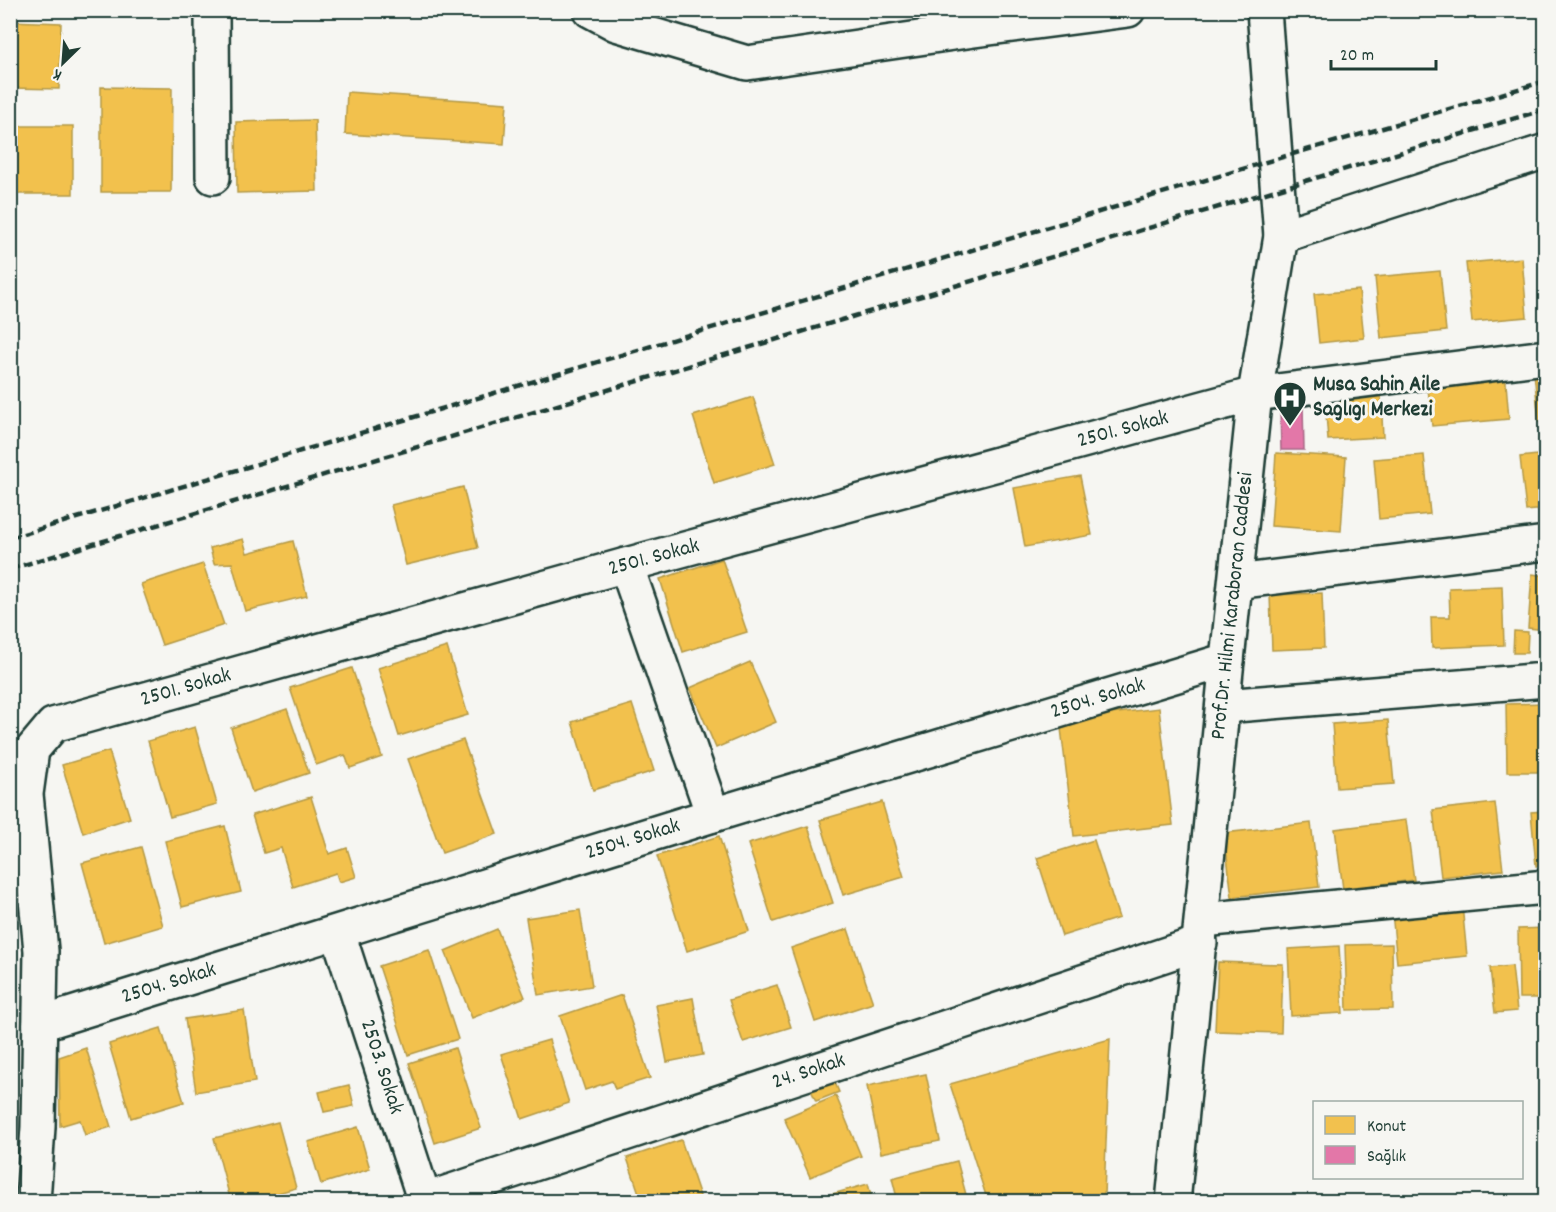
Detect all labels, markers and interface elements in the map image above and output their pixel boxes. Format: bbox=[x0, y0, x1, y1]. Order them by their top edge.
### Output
north arrow bbox=[33, 33, 93, 93]
scale bar bbox=[1331, 33, 1436, 71]
text: 20 m bbox=[1340, 44, 1374, 69]
text: K bbox=[49, 62, 66, 86]
place label: Musa Sahin Aile Saglıgı Merkezi bbox=[1313, 370, 1441, 426]
hospital icon: Musa Sahin Aile Saglıgı Merkezi bbox=[1272, 380, 1308, 427]
street label: 2501. Sokak bbox=[1074, 403, 1172, 457]
street label: Prof.Dr. Hilmi Karaboran Caddesi bbox=[1204, 471, 1262, 741]
street label: 2501. Sokak bbox=[605, 531, 703, 585]
street label: 2501. Sokak bbox=[137, 660, 235, 716]
street label: 2504. Sokak bbox=[1047, 670, 1149, 728]
street label: 2504. Sokak bbox=[582, 811, 684, 869]
street label: 2504. Sokak bbox=[118, 955, 220, 1013]
street label: 2503. Sokak bbox=[351, 1016, 411, 1118]
street label: 24. Sokak bbox=[768, 1046, 850, 1098]
legend bbox=[1313, 1101, 1523, 1179]
text: Konut bbox=[1367, 1115, 1406, 1140]
text: Sağlık bbox=[1367, 1145, 1406, 1170]

